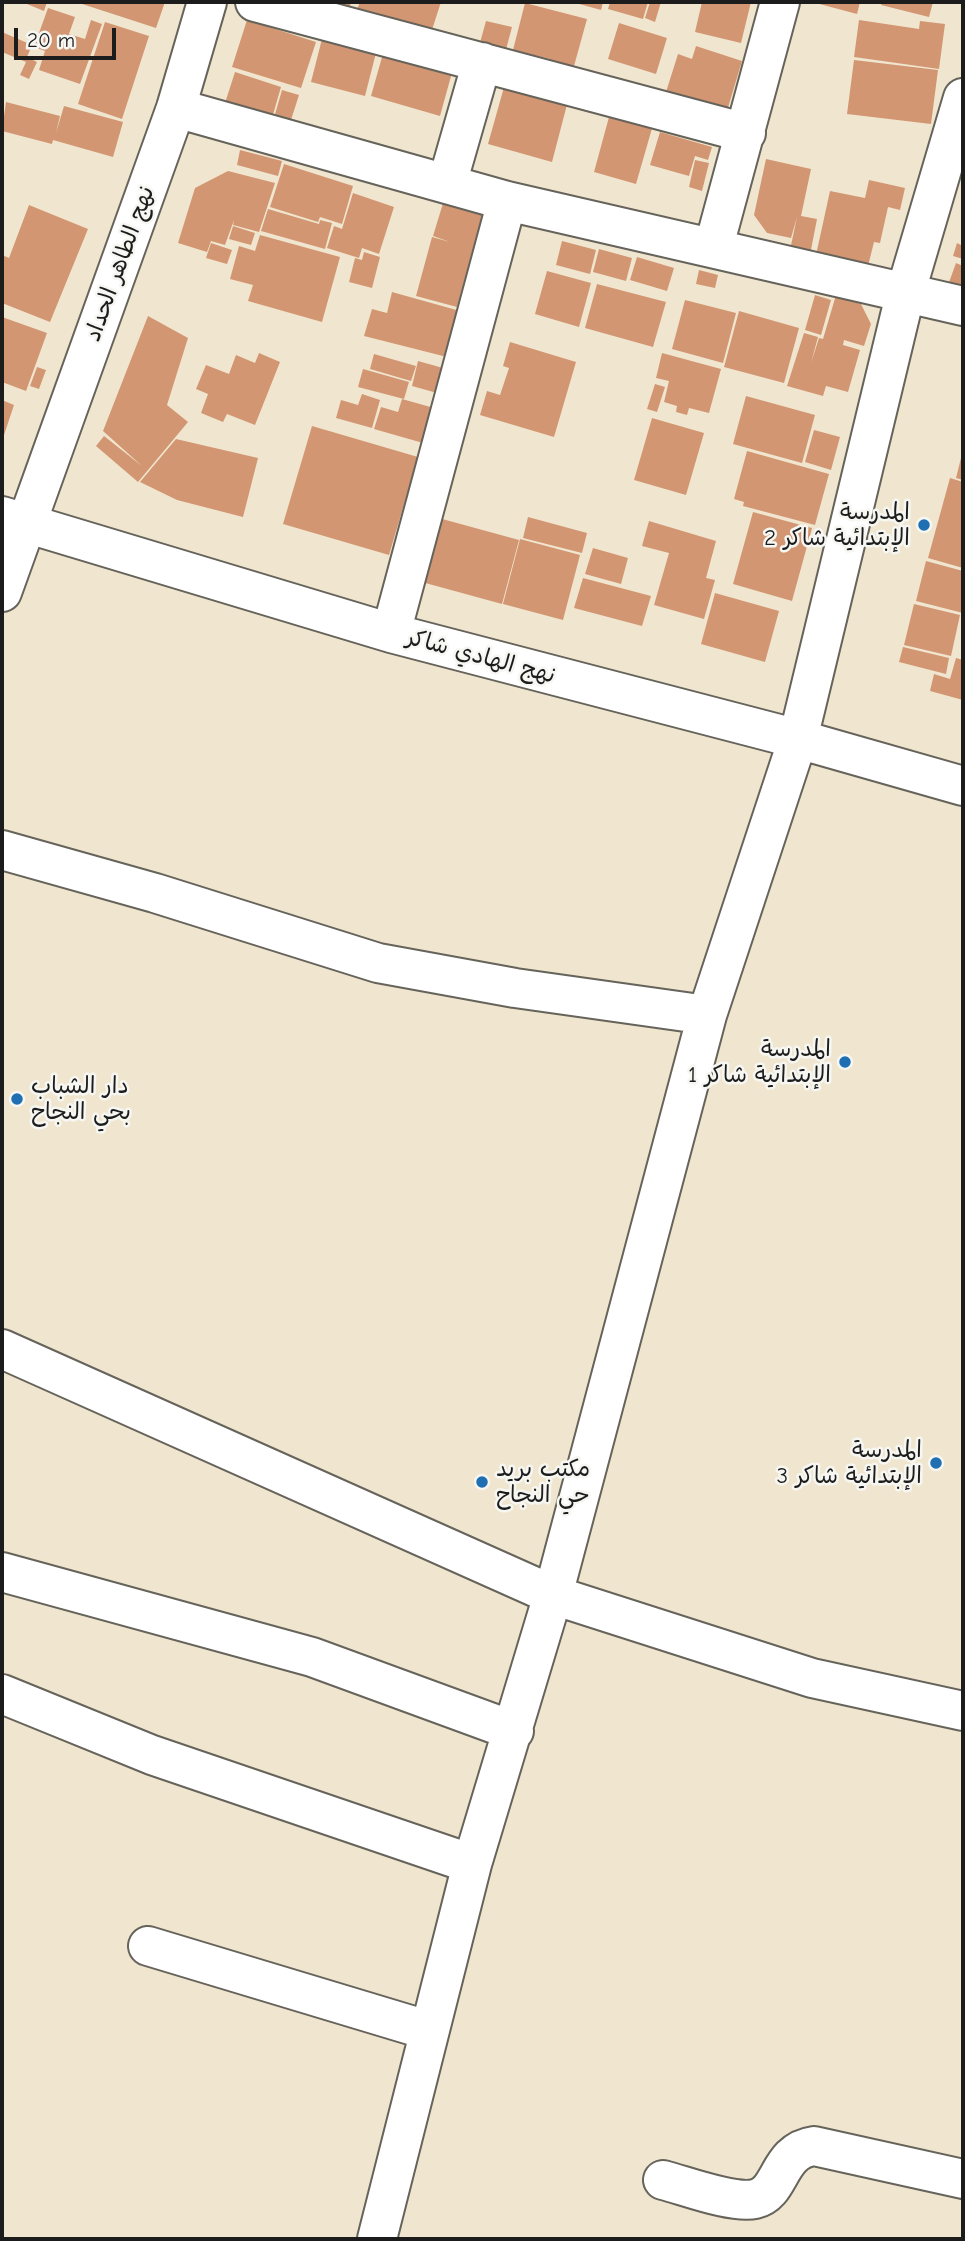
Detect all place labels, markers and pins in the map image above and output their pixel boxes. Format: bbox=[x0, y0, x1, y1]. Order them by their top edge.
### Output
place label: المدرسة الإبتدائية شاكر 2 bbox=[764, 498, 910, 552]
marker: المدرسة الإبتدائية شاكر 2 bbox=[916, 517, 932, 533]
place label: المدرسة الإبتدائية شاكر 1 bbox=[688, 1035, 831, 1089]
marker: المدرسة الإبتدائية شاكر 1 bbox=[837, 1054, 853, 1070]
place label: دار الشباب بحي النجاح bbox=[31, 1072, 131, 1126]
marker: دار الشباب بحي النجاح bbox=[9, 1091, 25, 1107]
place label: المدرسة الإبتدائية شاكر 3 bbox=[776, 1436, 922, 1490]
place label: مكتب بريد حي النجاح bbox=[496, 1455, 590, 1509]
marker: المدرسة الإبتدائية شاكر 3 bbox=[928, 1455, 944, 1471]
marker: مكتب بريد حي النجاح bbox=[474, 1474, 490, 1490]

